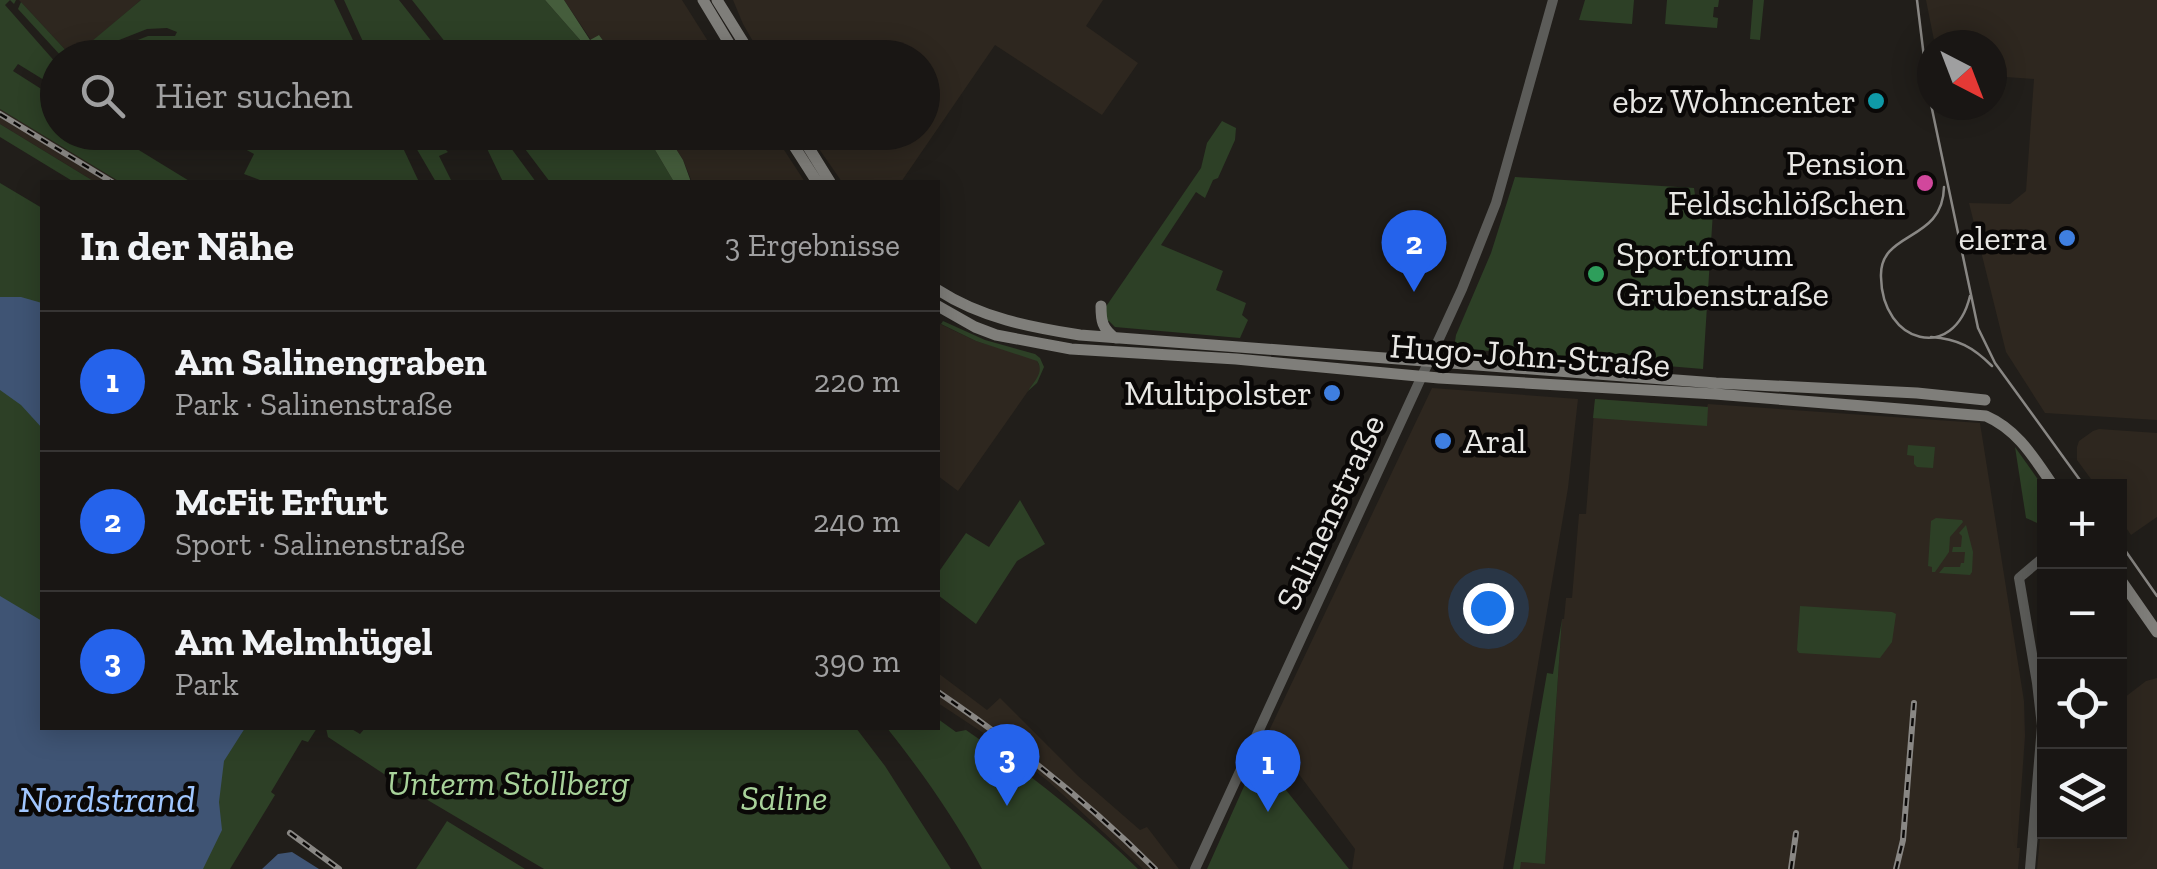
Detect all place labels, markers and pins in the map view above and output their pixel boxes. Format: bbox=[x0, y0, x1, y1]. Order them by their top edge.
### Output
place label: ebz Wohncenter bbox=[1612, 80, 1856, 122]
marker: ebz Wohncenter bbox=[1865, 90, 1887, 112]
place label: Pension Feldschlößchen bbox=[1668, 142, 1905, 224]
marker: Pension Feldschlößchen bbox=[1914, 172, 1936, 194]
pin: 2 bbox=[1382, 210, 1446, 292]
place label: elerra bbox=[1958, 217, 2047, 259]
marker: elerra bbox=[2056, 227, 2078, 249]
place label: Sportforum Grubenstraße bbox=[1616, 233, 1829, 315]
marker: Sportforum Grubenstraße bbox=[1585, 263, 1607, 285]
place label: Multipolster bbox=[1124, 372, 1312, 414]
marker: Multipolster bbox=[1321, 382, 1343, 404]
place label: Aral bbox=[1463, 420, 1527, 462]
marker: Aral bbox=[1432, 430, 1454, 452]
pin: 3 bbox=[974, 724, 1040, 806]
pin: 1 bbox=[1236, 730, 1300, 812]

